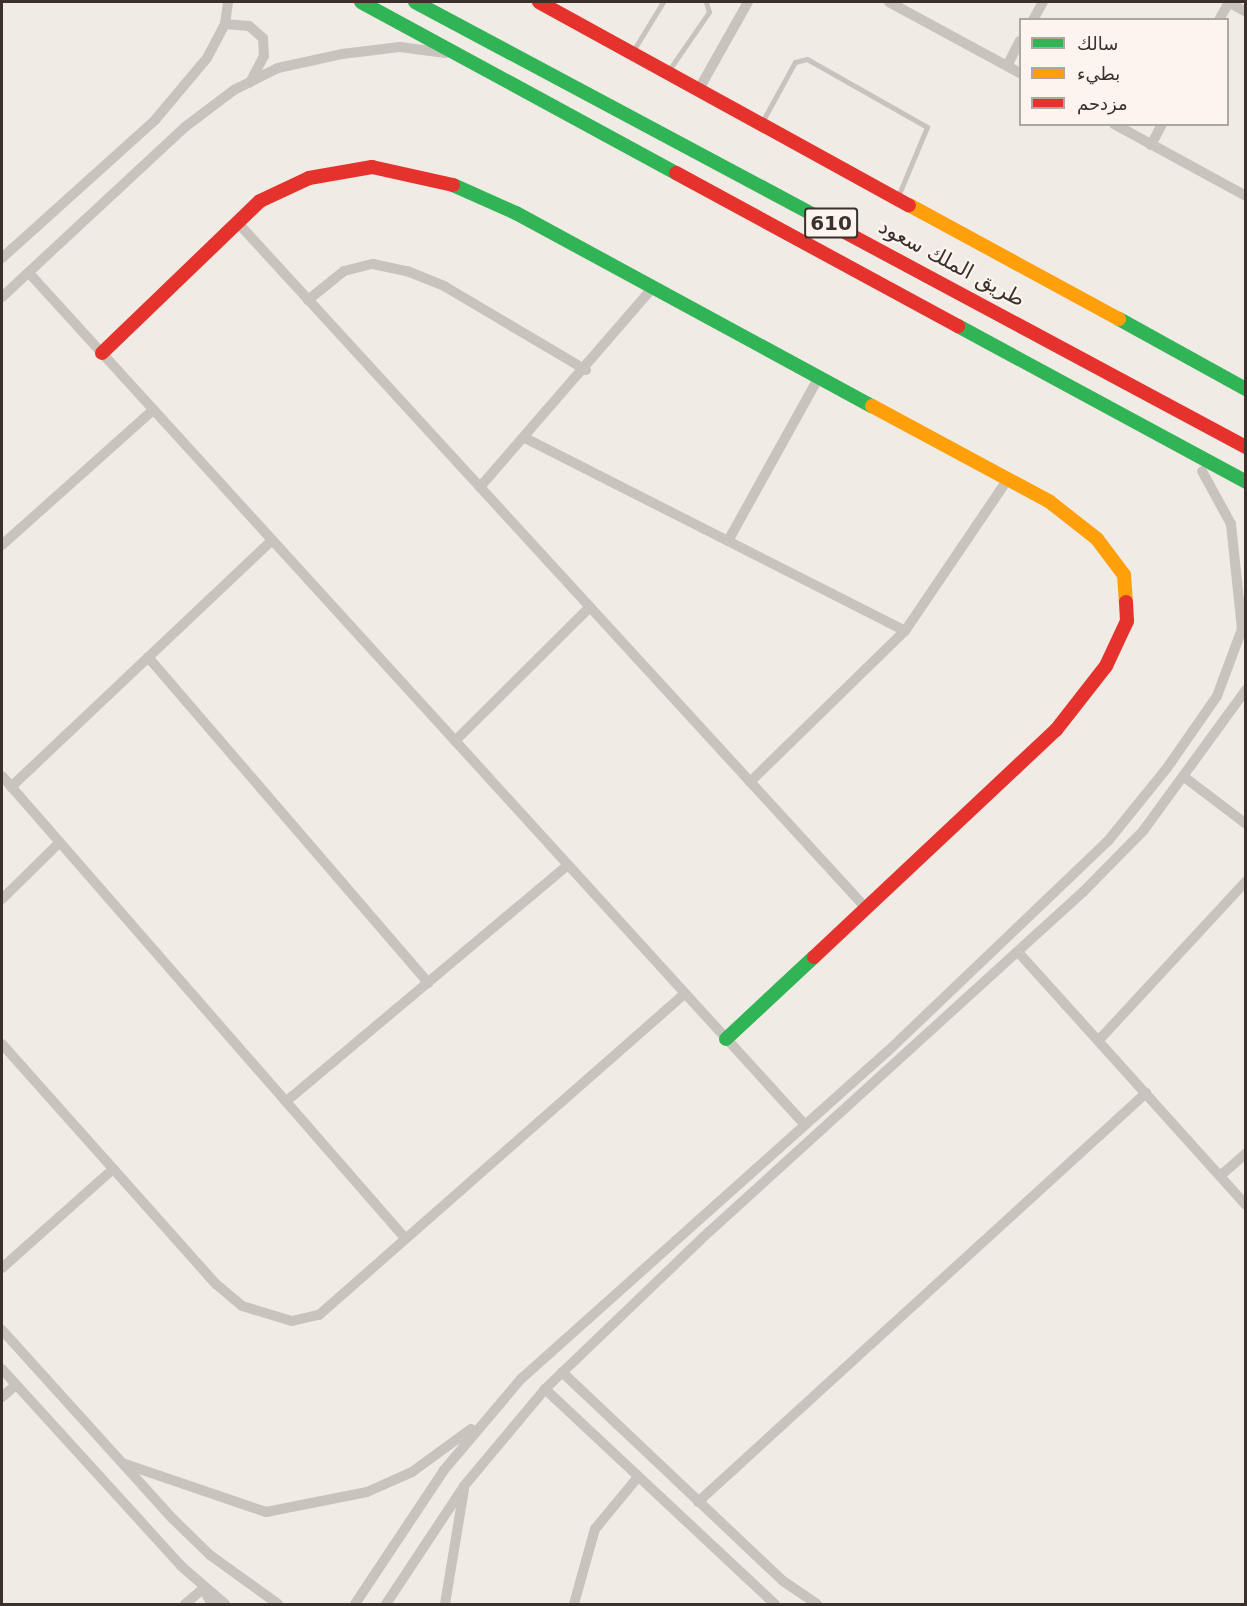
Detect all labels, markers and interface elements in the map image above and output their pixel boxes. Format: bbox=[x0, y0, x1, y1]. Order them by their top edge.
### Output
legend bbox=[1019, 18, 1229, 126]
text: سالك bbox=[1077, 33, 1118, 54]
text: بطيء bbox=[1077, 63, 1120, 84]
text: مزدحم bbox=[1077, 93, 1128, 114]
road number: 610 bbox=[804, 206, 858, 240]
street label: طريق الملك سعود bbox=[875, 214, 1029, 312]

